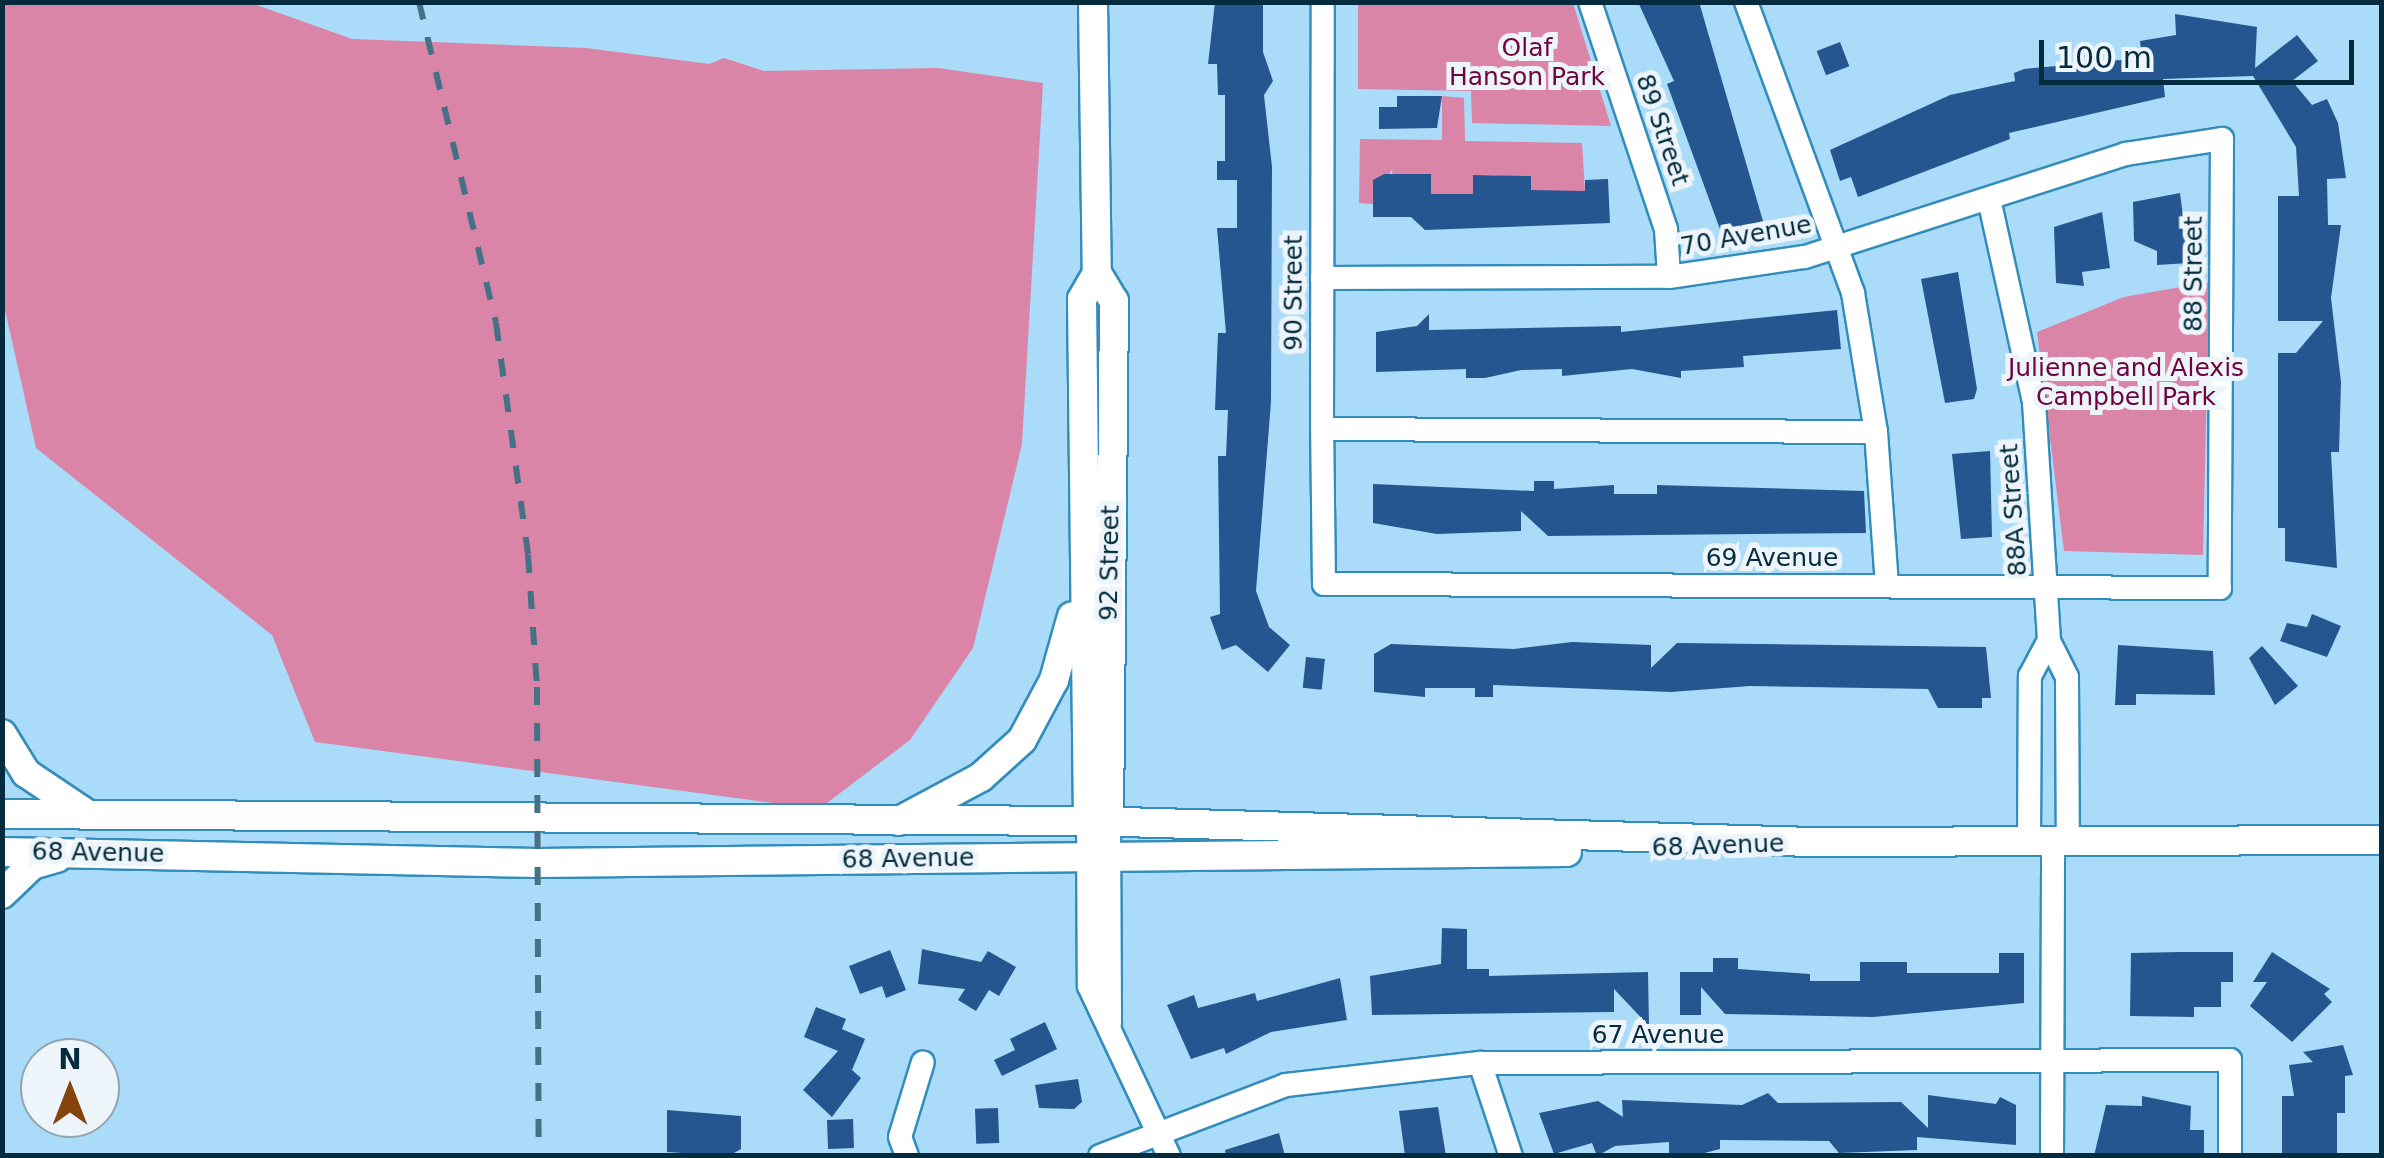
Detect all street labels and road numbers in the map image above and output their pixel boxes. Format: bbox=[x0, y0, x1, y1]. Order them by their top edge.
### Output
street label: 89 Street bbox=[1629, 70, 1695, 190]
street label: 70 Avenue bbox=[1678, 210, 1814, 262]
street label: 88 Street bbox=[2179, 216, 2209, 332]
street label: 90 Street bbox=[1279, 235, 1309, 351]
street label: 88A Street bbox=[1994, 443, 2034, 577]
street label: 92 Street bbox=[1094, 505, 1126, 621]
street label: 69 Avenue bbox=[1706, 543, 1838, 573]
street label: 68 Avenue bbox=[1651, 829, 1785, 863]
street label: 68 Avenue bbox=[31, 837, 165, 869]
street label: 68 Avenue bbox=[841, 843, 975, 875]
street label: 67 Avenue bbox=[1592, 1020, 1724, 1050]

